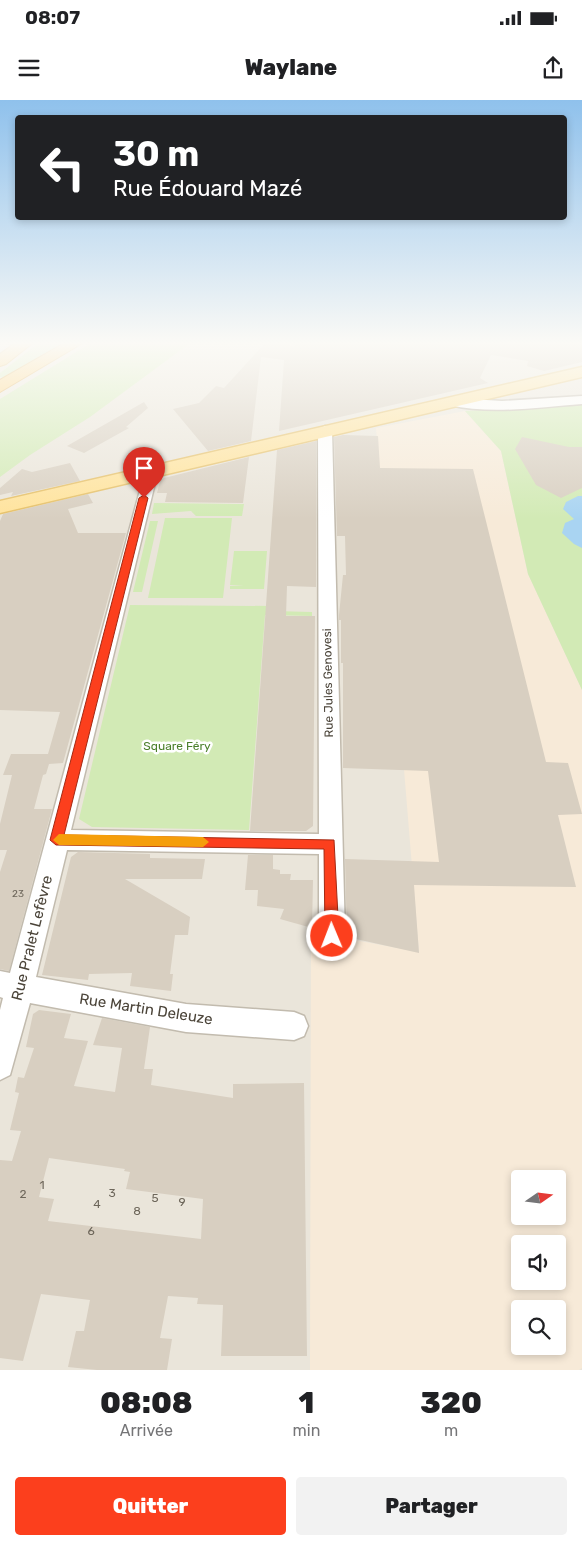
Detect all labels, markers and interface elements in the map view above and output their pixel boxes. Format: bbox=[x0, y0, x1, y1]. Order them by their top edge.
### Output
text: 08:07 bbox=[25, 6, 80, 29]
icon: menu bbox=[15, 54, 43, 82]
text: Waylane bbox=[245, 54, 337, 81]
icon: share bbox=[539, 54, 567, 82]
text: 30 m bbox=[113, 133, 199, 175]
icon: left bbox=[30, 135, 95, 200]
text: Rue Édouard Mazé bbox=[113, 175, 302, 202]
pin bbox=[123, 447, 165, 498]
icon: arrive bbox=[130, 454, 158, 482]
street label: Rue Jules Genovesi bbox=[320, 628, 336, 738]
park label: Square Féry bbox=[143, 739, 211, 753]
street label: Rue Pralet Lefèvre bbox=[8, 873, 56, 1003]
house number: 23 bbox=[12, 888, 24, 900]
position arrow bbox=[305, 909, 357, 961]
street label: Rue Martin Deleuze bbox=[78, 990, 214, 1028]
north arrow bbox=[511, 1170, 566, 1225]
map controls bbox=[511, 1170, 566, 1355]
house number: 1 bbox=[39, 1178, 45, 1192]
house number: 3 bbox=[108, 1186, 116, 1200]
house number: 2 bbox=[19, 1187, 27, 1201]
house number: 5 bbox=[151, 1191, 159, 1205]
house number: 9 bbox=[178, 1195, 186, 1209]
house number: 4 bbox=[93, 1197, 101, 1211]
house number: 8 bbox=[133, 1204, 141, 1218]
house number: 6 bbox=[87, 1224, 95, 1238]
button: sound bbox=[511, 1235, 566, 1290]
button: search bbox=[511, 1300, 566, 1355]
text: 08:08 bbox=[100, 1385, 193, 1421]
text: 1 bbox=[299, 1385, 314, 1421]
text: 320 bbox=[420, 1385, 482, 1421]
text: Arrivée bbox=[120, 1421, 173, 1440]
text: min bbox=[293, 1421, 320, 1440]
text: m bbox=[444, 1421, 458, 1440]
button: Quitter bbox=[15, 1477, 286, 1535]
button: Partager bbox=[296, 1477, 567, 1535]

